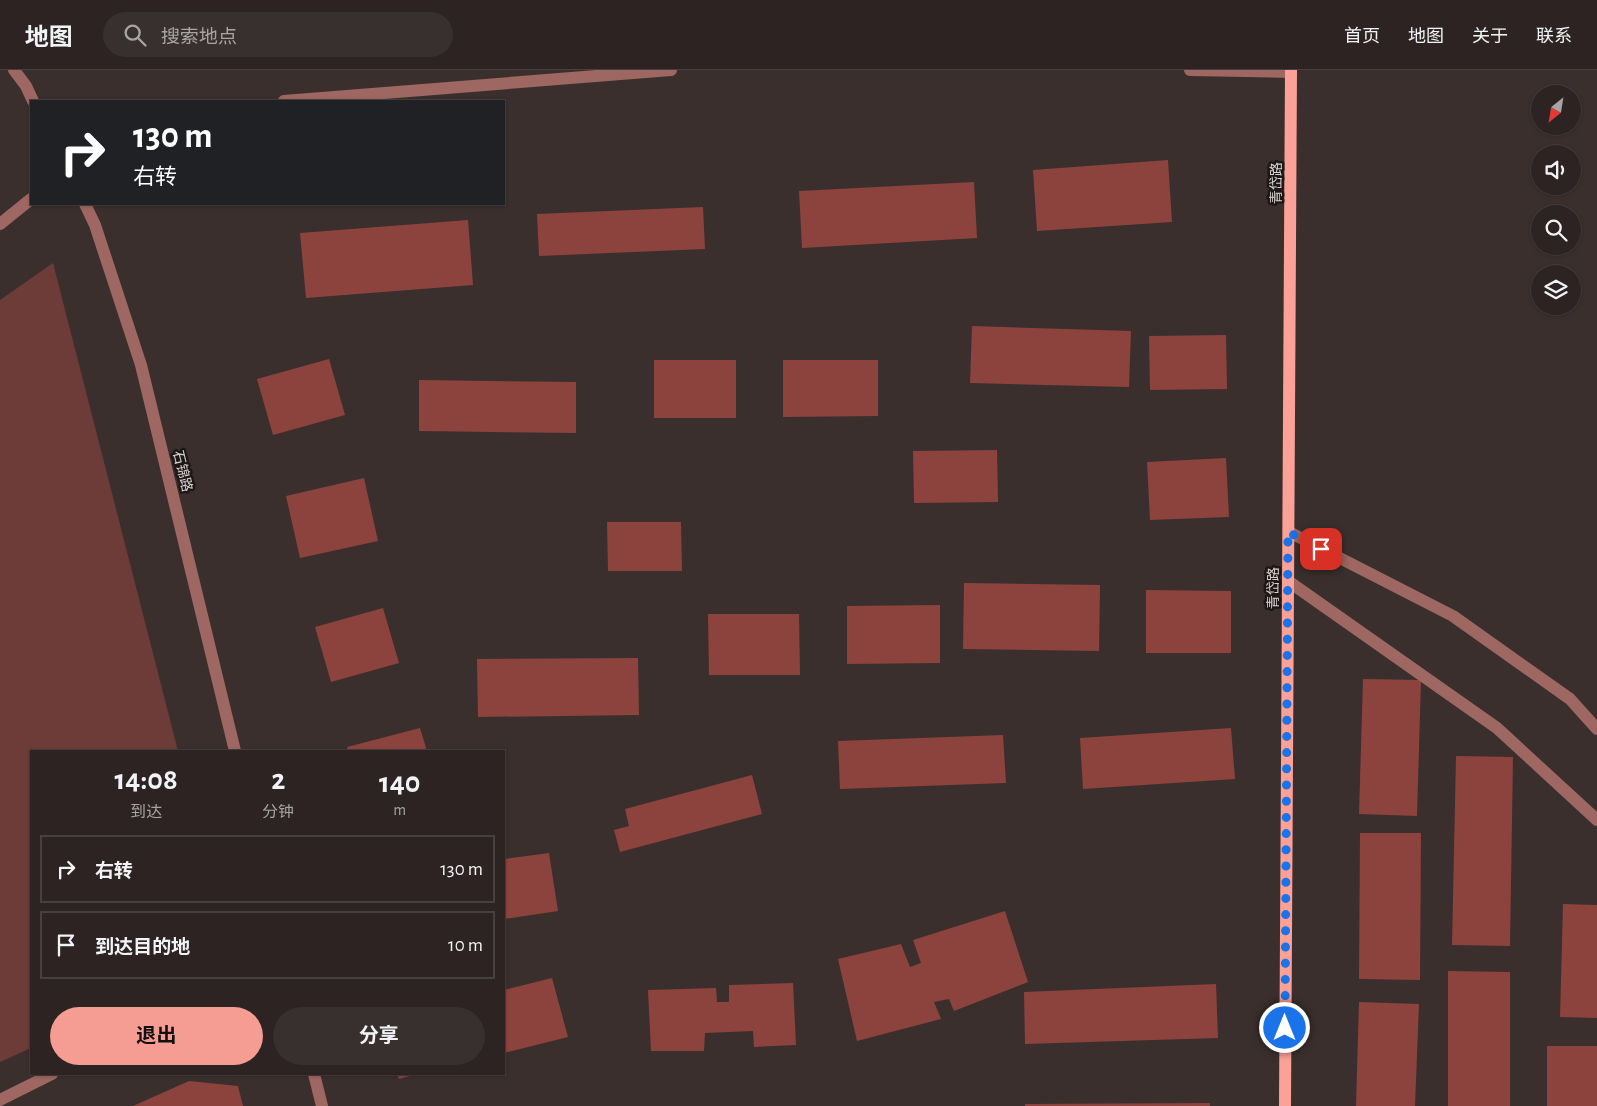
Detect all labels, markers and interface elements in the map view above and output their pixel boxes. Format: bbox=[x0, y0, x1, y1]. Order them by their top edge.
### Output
search box bbox=[103, 12, 453, 57]
icon: search bbox=[121, 21, 149, 49]
text: 地图 bbox=[25, 26, 73, 50]
text: 搜索地点 bbox=[161, 28, 237, 47]
text: 首页 bbox=[1344, 28, 1380, 46]
text: 地图 bbox=[1408, 28, 1444, 46]
text: 关于 bbox=[1472, 28, 1508, 46]
text: 联系 bbox=[1536, 28, 1572, 46]
north arrow bbox=[1531, 85, 1581, 135]
map controls bbox=[1531, 85, 1581, 315]
text: 130 m bbox=[133, 119, 212, 154]
icon: right bbox=[50, 120, 115, 185]
button: sound bbox=[1531, 145, 1581, 195]
street label: 青岱路 bbox=[1269, 162, 1284, 204]
text: 右转 bbox=[133, 166, 177, 188]
button: search bbox=[1531, 205, 1581, 255]
button: layers bbox=[1531, 265, 1581, 315]
street label: 石锦路 bbox=[170, 449, 195, 493]
pin bbox=[1300, 528, 1342, 570]
icon: arrive bbox=[1307, 535, 1335, 563]
street label: 青岱路 bbox=[1266, 567, 1281, 609]
text: 14:08 bbox=[115, 765, 178, 795]
text: 2 bbox=[271, 765, 285, 795]
text: 140 bbox=[379, 768, 420, 798]
text: m bbox=[393, 802, 406, 818]
text: 到达 bbox=[130, 804, 162, 820]
text: 分钟 bbox=[262, 804, 294, 820]
icon: right bbox=[52, 855, 80, 883]
text: 130 m bbox=[440, 860, 483, 879]
text: 右转 bbox=[95, 862, 133, 881]
icon: arrive bbox=[52, 931, 80, 959]
text: 10 m bbox=[448, 936, 483, 955]
text: 到达目的地 bbox=[95, 938, 190, 957]
position arrow bbox=[1258, 1001, 1310, 1053]
button: 退出 bbox=[50, 1007, 263, 1065]
button: 分享 bbox=[273, 1007, 485, 1065]

